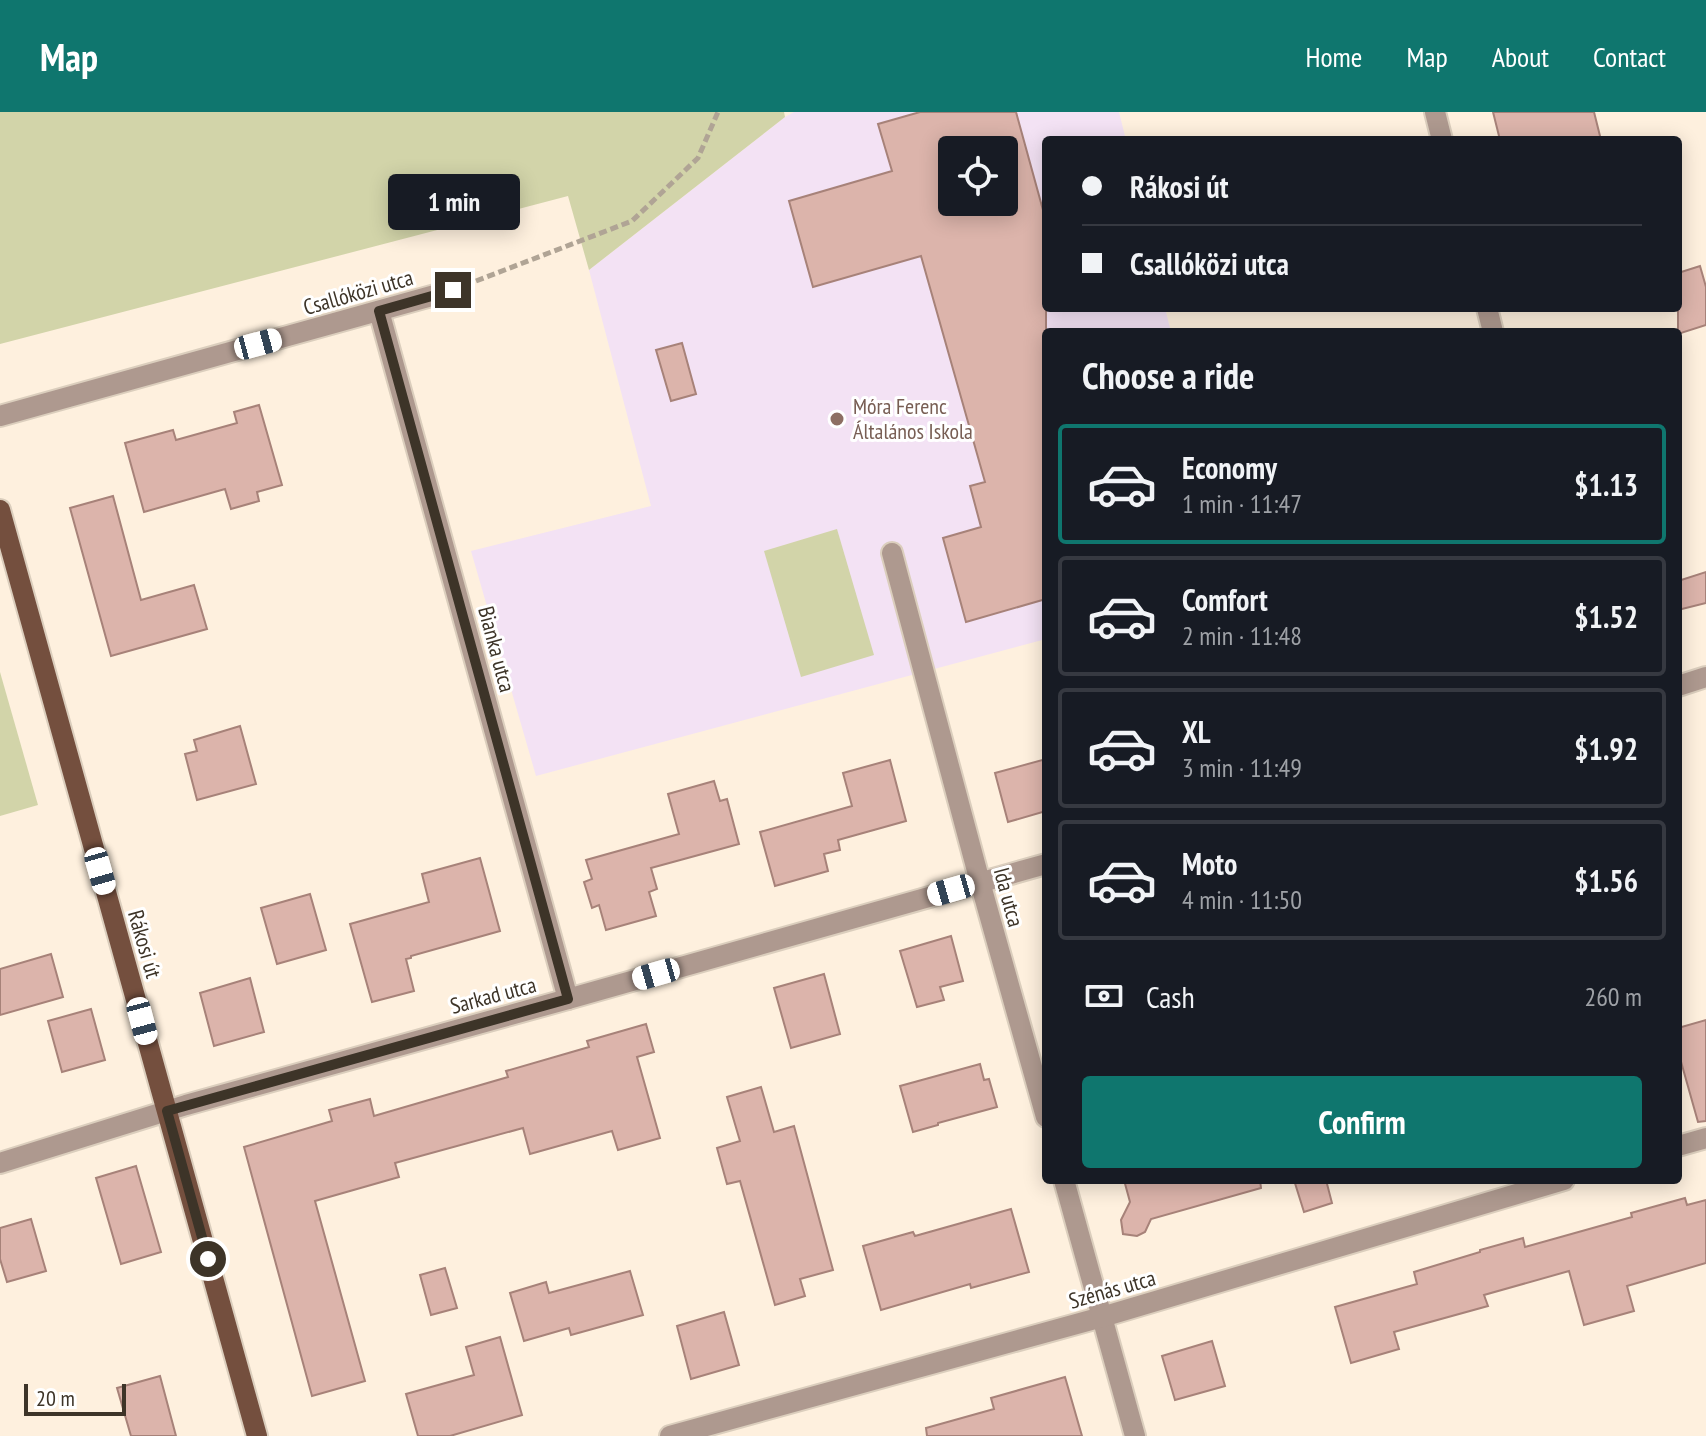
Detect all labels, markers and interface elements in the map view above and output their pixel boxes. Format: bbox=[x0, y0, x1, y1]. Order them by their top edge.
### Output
text: Map bbox=[40, 32, 98, 81]
text: Home bbox=[1306, 38, 1362, 75]
text: Map bbox=[1406, 38, 1448, 75]
text: About bbox=[1492, 38, 1549, 75]
text: Contact bbox=[1593, 38, 1666, 75]
map controls bbox=[938, 136, 1018, 216]
button: locate bbox=[938, 136, 1018, 216]
text: Rákosi út bbox=[1130, 167, 1228, 206]
callout: 1 min bbox=[387, 174, 519, 230]
text: 1 min bbox=[428, 185, 480, 218]
text: Csallóközi utca bbox=[1130, 244, 1289, 283]
street label: Csallóközi utca bbox=[300, 263, 416, 321]
route end bbox=[435, 272, 471, 308]
car bbox=[232, 326, 284, 362]
text: Choose a ride bbox=[1082, 352, 1254, 399]
place label: Móra Ferenc Általános Iskola bbox=[853, 392, 973, 445]
marker: Móra Ferenc Általános Iskola bbox=[828, 410, 846, 428]
icon: car bbox=[1086, 448, 1158, 520]
text: Economy bbox=[1182, 448, 1277, 487]
text: $1.13 bbox=[1574, 465, 1638, 504]
text: 1 min · 11:47 bbox=[1182, 487, 1302, 520]
icon: car bbox=[1086, 580, 1158, 652]
text: Comfort bbox=[1182, 580, 1268, 619]
text: $1.52 bbox=[1574, 597, 1638, 636]
street label: Bianka utca bbox=[472, 603, 522, 695]
text: 2 min · 11:48 bbox=[1182, 619, 1302, 652]
icon: car bbox=[1086, 712, 1158, 784]
text: XL bbox=[1182, 712, 1211, 751]
text: $1.92 bbox=[1574, 729, 1638, 768]
text: 3 min · 11:49 bbox=[1182, 751, 1302, 784]
icon: car bbox=[1086, 844, 1158, 916]
text: Moto bbox=[1182, 844, 1237, 883]
car bbox=[82, 845, 118, 897]
text: $1.56 bbox=[1574, 861, 1638, 900]
street label: Ida utca bbox=[988, 864, 1030, 930]
car bbox=[925, 872, 977, 908]
text: 4 min · 11:50 bbox=[1182, 883, 1302, 916]
street label: Rákosi út bbox=[122, 907, 168, 981]
car bbox=[630, 956, 682, 992]
street label: Sarkad utca bbox=[447, 970, 539, 1020]
icon: cash bbox=[1082, 974, 1126, 1018]
text: Cash bbox=[1146, 977, 1195, 1016]
text: 260 m bbox=[1584, 980, 1642, 1013]
car bbox=[124, 995, 160, 1047]
button: Confirm bbox=[1082, 1076, 1642, 1168]
route start bbox=[190, 1241, 226, 1277]
street label: Szénás utca bbox=[1065, 1263, 1159, 1315]
scale bar bbox=[24, 1380, 126, 1416]
text: 20 m bbox=[36, 1384, 75, 1412]

